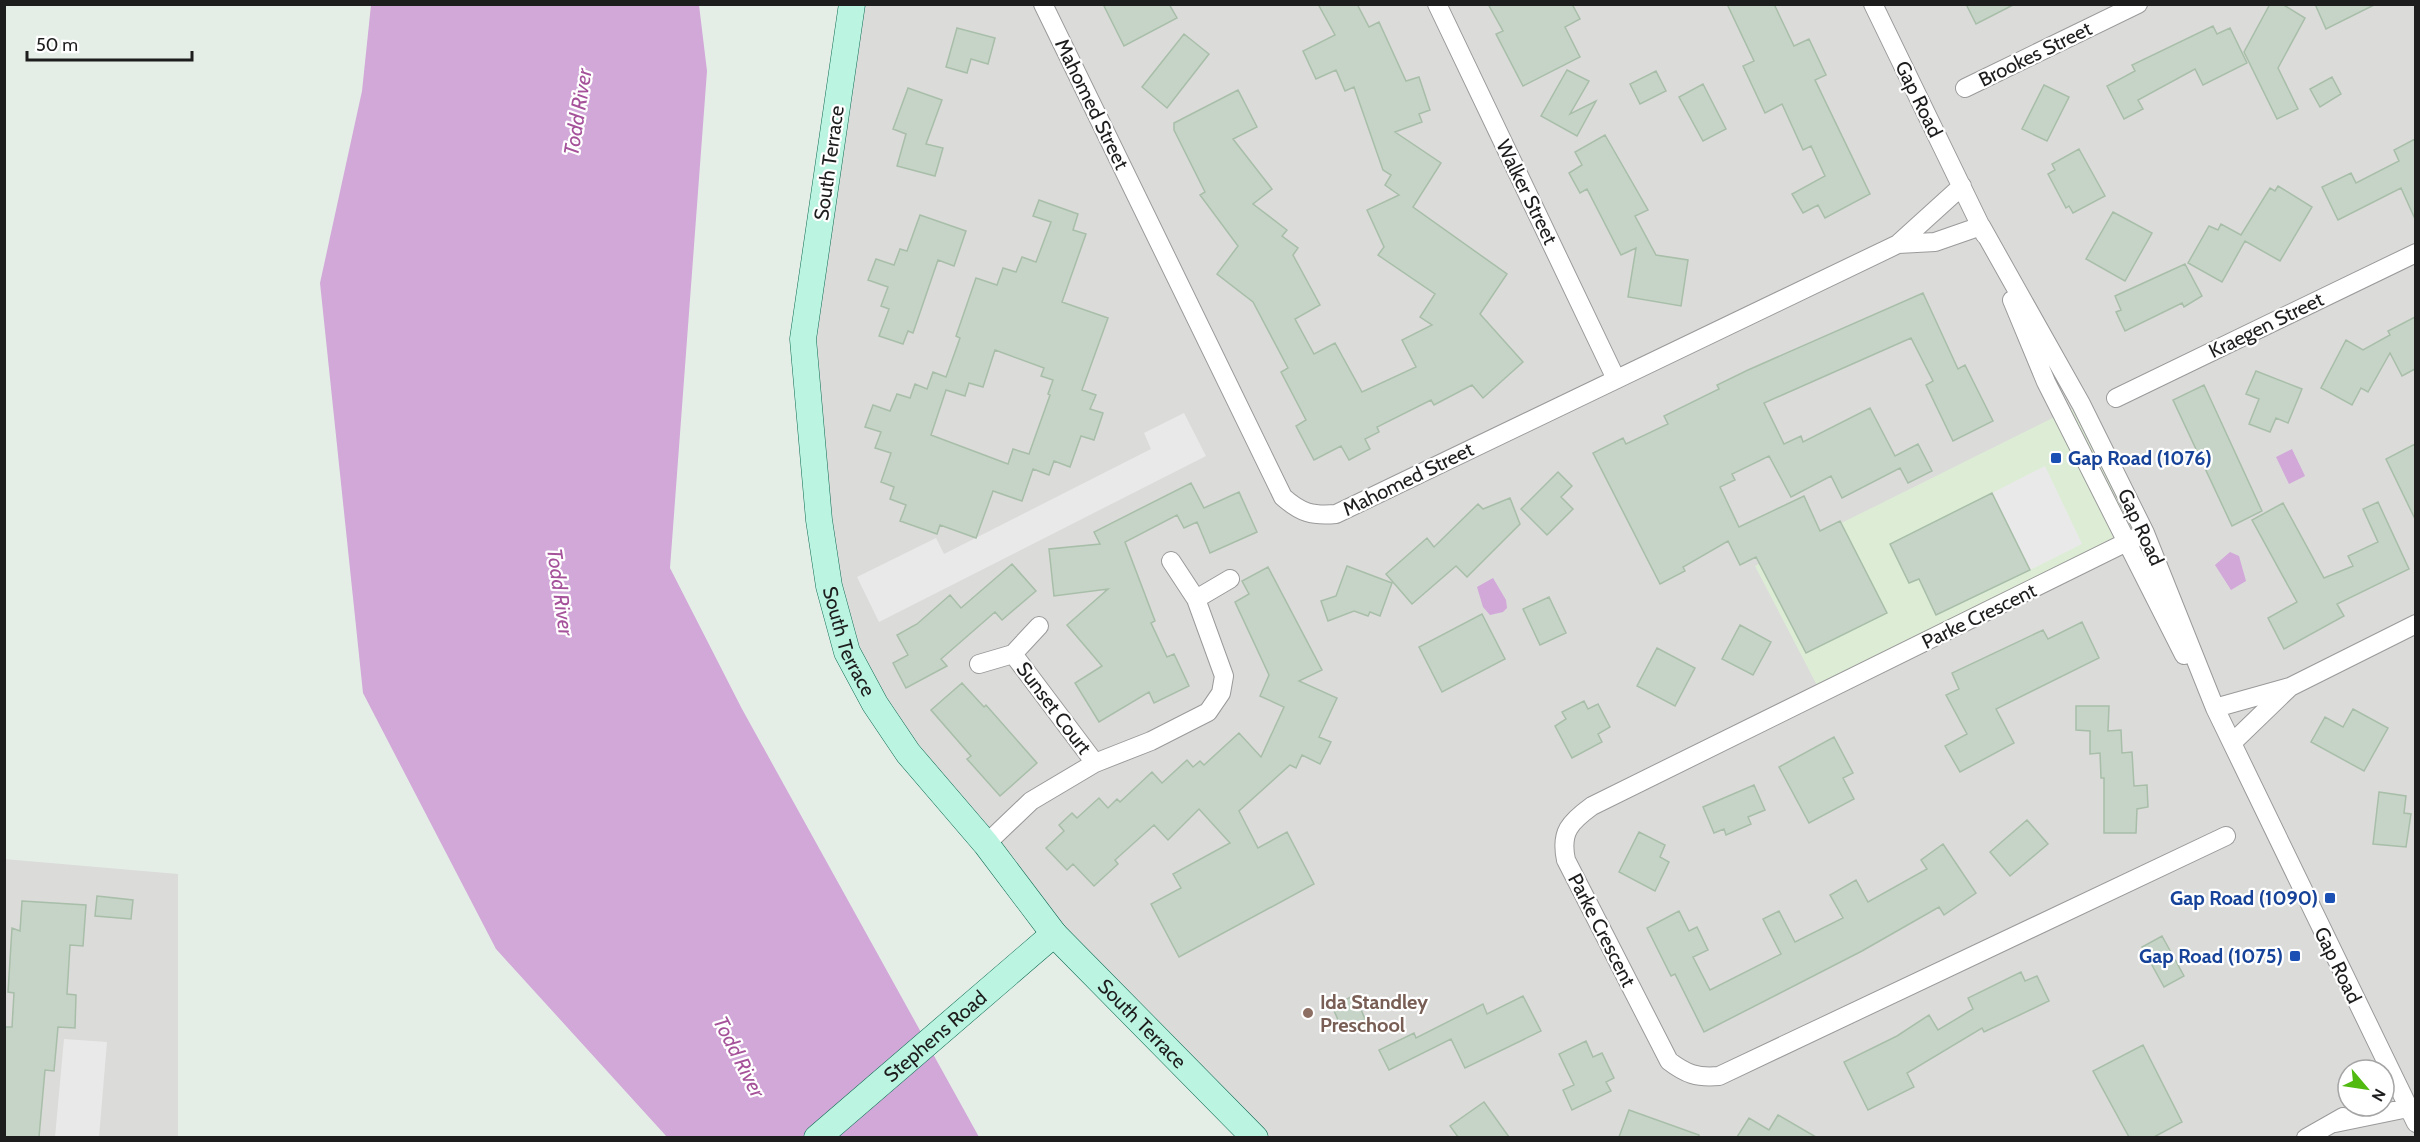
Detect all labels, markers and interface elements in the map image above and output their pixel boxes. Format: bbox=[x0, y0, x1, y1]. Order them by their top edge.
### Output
street label: Brookes Street bbox=[1975, 16, 2096, 92]
scale bar bbox=[27, 24, 192, 62]
text: 50 m bbox=[36, 34, 78, 56]
street label: Mahomed Street bbox=[1050, 35, 1134, 173]
street label: Gap Road bbox=[1890, 57, 1948, 141]
water label: Todd River bbox=[558, 65, 597, 157]
street label: South Terrace bbox=[809, 104, 849, 222]
street label: Walker Street bbox=[1491, 136, 1563, 248]
street label: Kraegen Street bbox=[2205, 287, 2327, 363]
street label: Mahomed Street bbox=[1339, 437, 1477, 521]
place label: Gap Road (1076) bbox=[2068, 446, 2212, 470]
marker: Gap Road (1076) bbox=[2049, 451, 2063, 465]
street label: Gap Road bbox=[2113, 485, 2169, 569]
water label: Todd River bbox=[542, 547, 579, 639]
street label: Parke Crescent bbox=[1918, 578, 2040, 654]
street label: South Terrace bbox=[818, 584, 881, 700]
street label: Sunset Court bbox=[1011, 657, 1097, 759]
street label: Parke Crescent bbox=[1563, 869, 1641, 991]
place label: Gap Road (1090) bbox=[2170, 886, 2318, 910]
marker: Gap Road (1090) bbox=[2323, 891, 2337, 905]
street label: Gap Road bbox=[2309, 923, 2367, 1007]
place label: Gap Road (1075) bbox=[2139, 944, 2283, 968]
marker: Gap Road (1075) bbox=[2288, 949, 2302, 963]
street label: South Terrace bbox=[1093, 974, 1192, 1073]
street label: Stephens Road bbox=[879, 985, 992, 1087]
place label: Ida Standley Preschool bbox=[1320, 990, 1428, 1037]
marker: Ida Standley Preschool bbox=[1301, 1006, 1315, 1020]
water label: Todd River bbox=[708, 1012, 771, 1103]
north arrow bbox=[2336, 1058, 2396, 1118]
text: N bbox=[2368, 1085, 2390, 1105]

